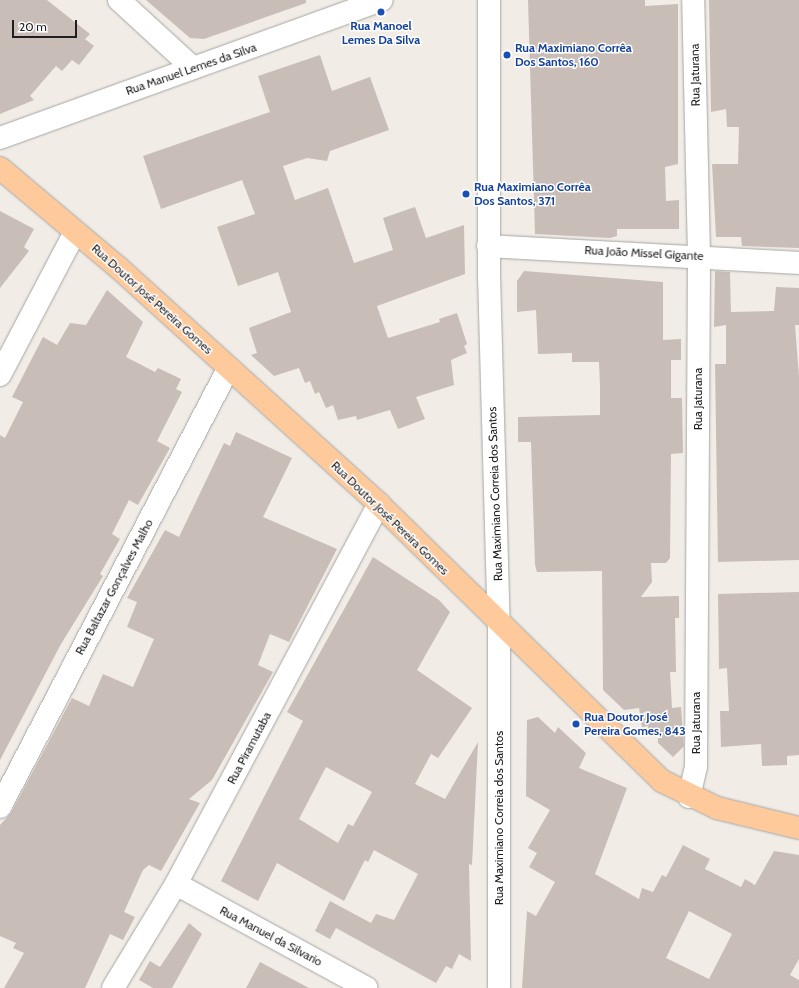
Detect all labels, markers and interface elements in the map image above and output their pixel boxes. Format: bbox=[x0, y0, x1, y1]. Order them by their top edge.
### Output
marker: Rua Manoel Lemes Da Silva bbox=[376, 7, 386, 17]
scale bar bbox=[14, 12, 79, 38]
text: 20 m bbox=[19, 19, 47, 34]
place label: Rua Manoel Lemes Da Silva bbox=[342, 19, 420, 47]
street label: Rua Manuel Lemes da Silva bbox=[124, 40, 258, 98]
place label: Rua Maximiano Corrêa Dos Santos, 160 bbox=[515, 41, 632, 69]
street label: Rua Jaturana bbox=[687, 44, 703, 106]
marker: Rua Maximiano Corrêa Dos Santos, 160 bbox=[502, 50, 512, 60]
place label: Rua Maximiano Corrêa Dos Santos, 371 bbox=[474, 180, 591, 208]
marker: Rua Maximiano Corrêa Dos Santos, 371 bbox=[461, 189, 471, 199]
street label: Rua Doutor José Pereira Gomes bbox=[89, 241, 215, 357]
street label: Rua João Missel Gigante bbox=[584, 243, 704, 263]
street label: Rua Jaturana bbox=[691, 368, 705, 430]
street label: Rua Maximiano Correia dos Santos bbox=[485, 406, 505, 582]
street label: Rua Doutor José Pereira Gomes bbox=[328, 458, 452, 578]
street label: Rua Baltazar Gonçalves Malho bbox=[72, 517, 156, 657]
street label: Rua Jaturana bbox=[689, 692, 703, 754]
street label: Rua Piramutaba bbox=[224, 709, 274, 787]
place label: Rua Doutor José Pereira Gomes, 843 bbox=[584, 710, 686, 738]
marker: Rua Doutor José Pereira Gomes, 843 bbox=[571, 719, 581, 729]
street label: Rua Maximiano Correia dos Santos bbox=[492, 731, 506, 905]
street label: Rua Manuel da Silvario bbox=[217, 903, 325, 969]

